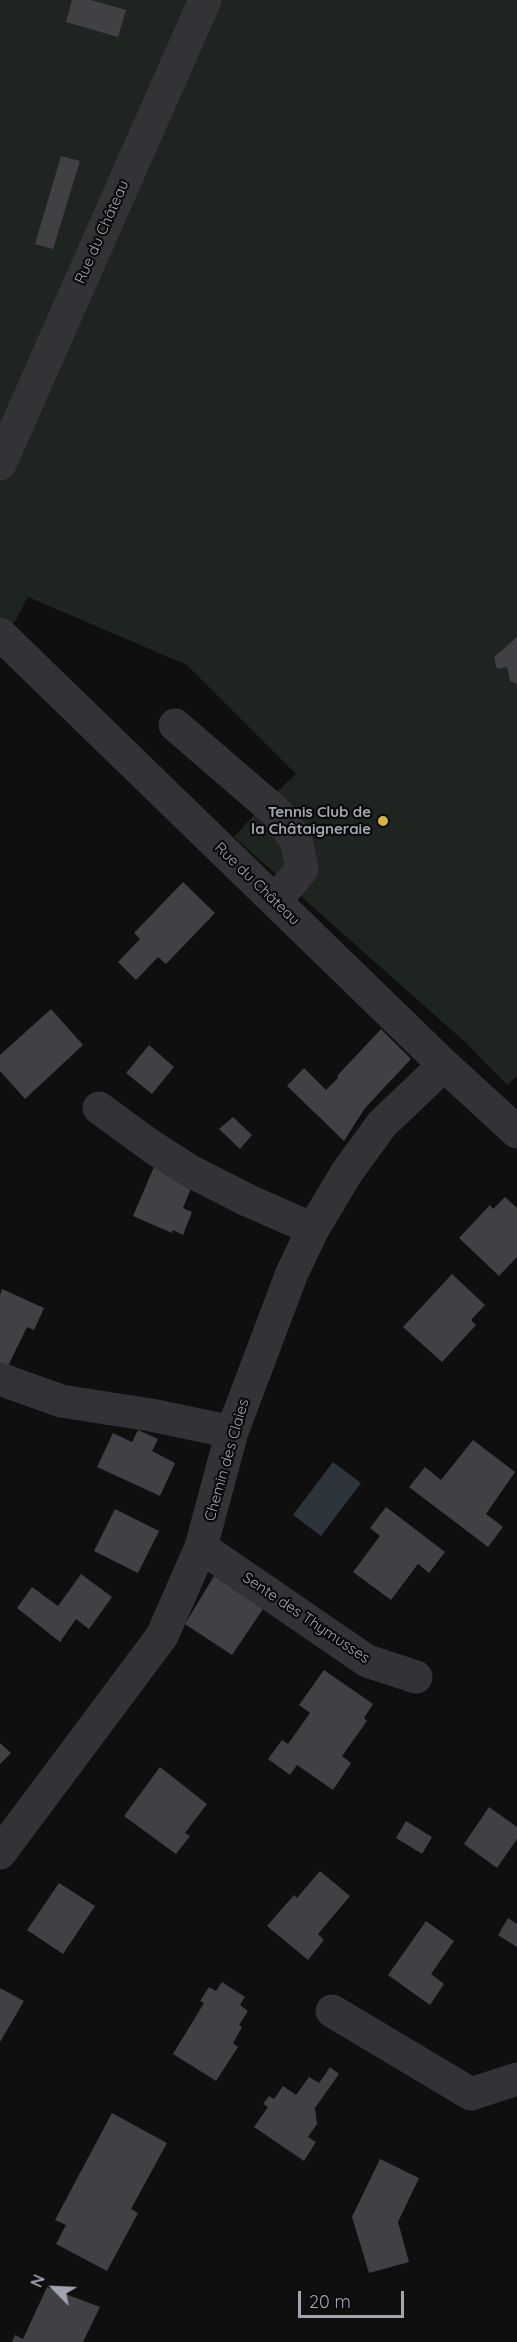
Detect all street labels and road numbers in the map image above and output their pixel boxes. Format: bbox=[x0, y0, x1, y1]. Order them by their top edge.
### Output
street label: Rue du Château bbox=[71, 177, 133, 287]
street label: Rue du Château bbox=[211, 839, 303, 929]
street label: Chemin des Claies bbox=[201, 1397, 253, 1523]
street label: Sente des Thymusses bbox=[239, 1569, 373, 1667]

